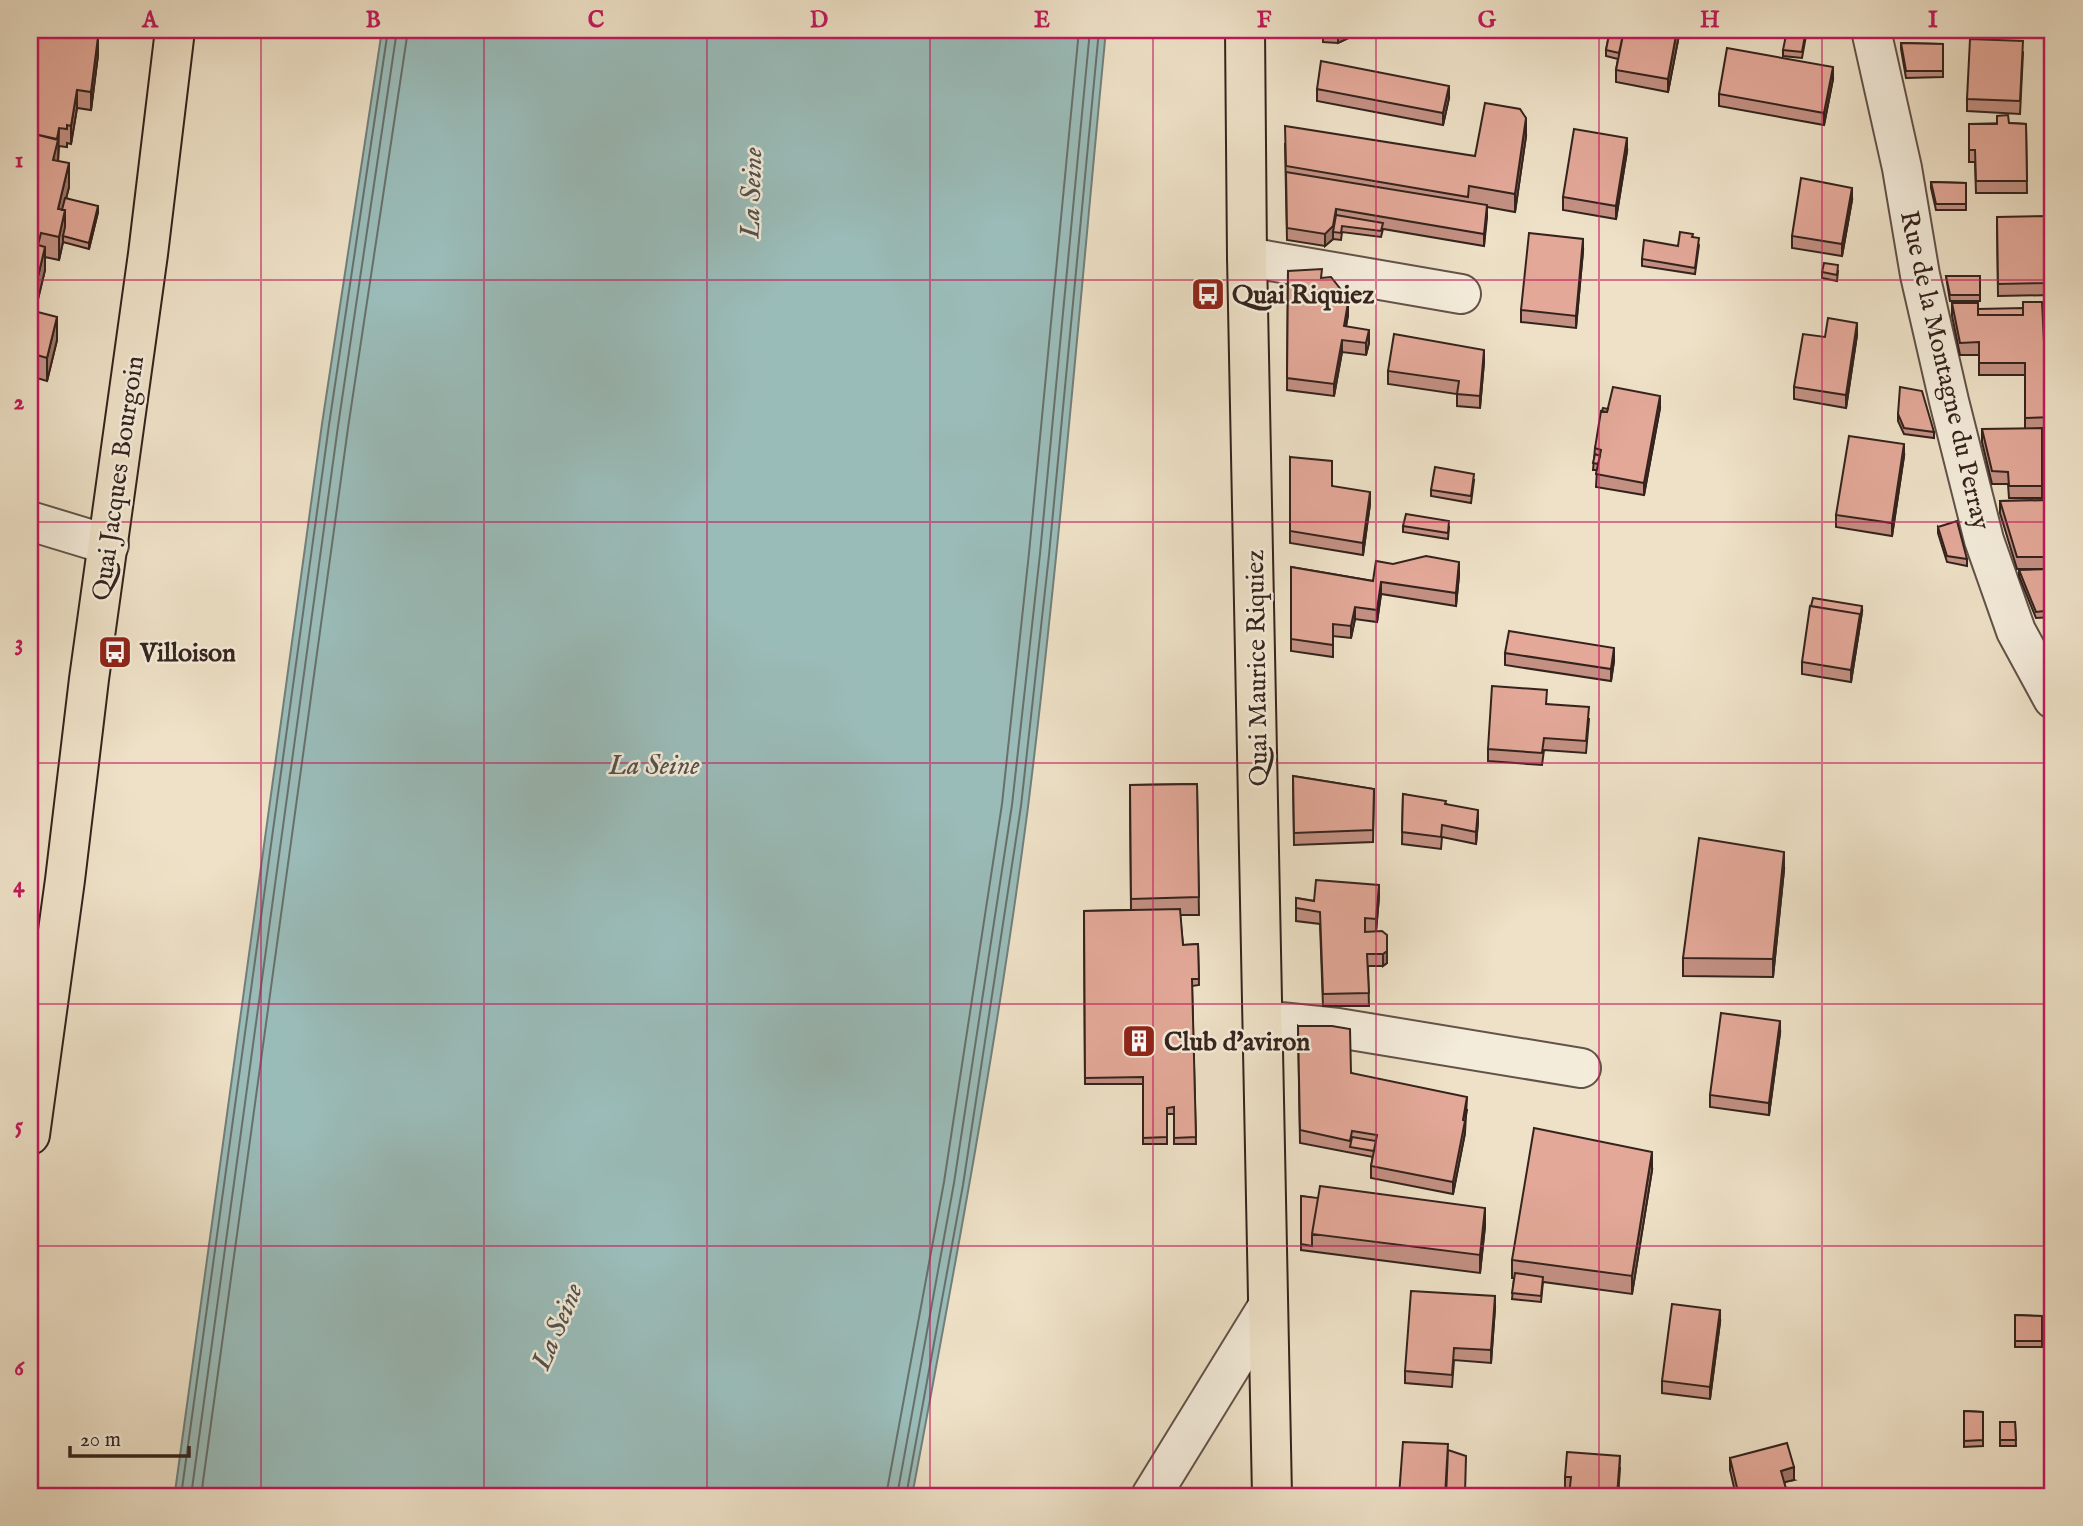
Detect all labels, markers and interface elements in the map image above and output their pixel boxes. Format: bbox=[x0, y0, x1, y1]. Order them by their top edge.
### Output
text: A bbox=[141, 6, 159, 35]
text: B bbox=[365, 6, 381, 35]
text: C bbox=[588, 6, 605, 35]
text: D bbox=[810, 6, 828, 35]
text: E bbox=[1034, 6, 1050, 35]
text: F bbox=[1257, 6, 1272, 35]
text: G bbox=[1478, 6, 1497, 35]
text: H bbox=[1700, 6, 1720, 35]
text: I bbox=[1928, 6, 1938, 35]
text: 1 bbox=[15, 146, 23, 175]
water label: La Seine bbox=[733, 146, 772, 240]
street label: Rue de la Montagne du Perray bbox=[1892, 208, 1997, 533]
bus stop icon: Quai Riquiez bbox=[1189, 275, 1227, 313]
place label: Quai Riquiez bbox=[1232, 279, 1374, 312]
street label: Quai Jacques Bourgoin bbox=[85, 353, 152, 603]
text: 2 bbox=[14, 388, 25, 417]
street label: Quai Maurice Riquiez bbox=[1239, 549, 1276, 787]
text: 3 bbox=[15, 629, 23, 658]
bus stop icon: Villoison bbox=[96, 633, 134, 671]
place label: Villoison bbox=[139, 637, 236, 670]
water label: La Seine bbox=[607, 749, 700, 784]
text: 4 bbox=[13, 871, 25, 900]
building icon: Club d'aviron bbox=[1120, 1022, 1158, 1060]
place label: Club d'aviron bbox=[1164, 1026, 1310, 1059]
text: 5 bbox=[15, 1112, 24, 1141]
water label: La Seine bbox=[524, 1278, 592, 1377]
text: 6 bbox=[14, 1354, 25, 1383]
scale bar bbox=[70, 1414, 189, 1458]
text: 20 m bbox=[80, 1427, 121, 1454]

